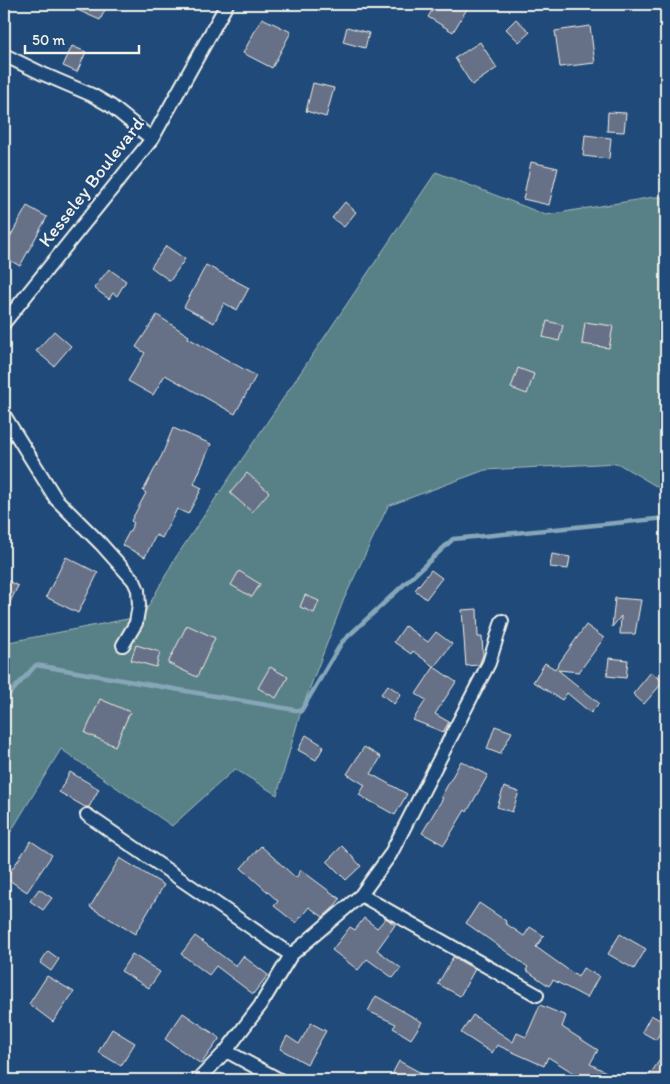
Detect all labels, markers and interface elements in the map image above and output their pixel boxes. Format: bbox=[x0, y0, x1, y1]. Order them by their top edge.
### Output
scale bar bbox=[25, 22, 139, 54]
text: 50 m bbox=[32, 31, 65, 49]
street label: Kesseley Boulevard bbox=[33, 113, 149, 251]

